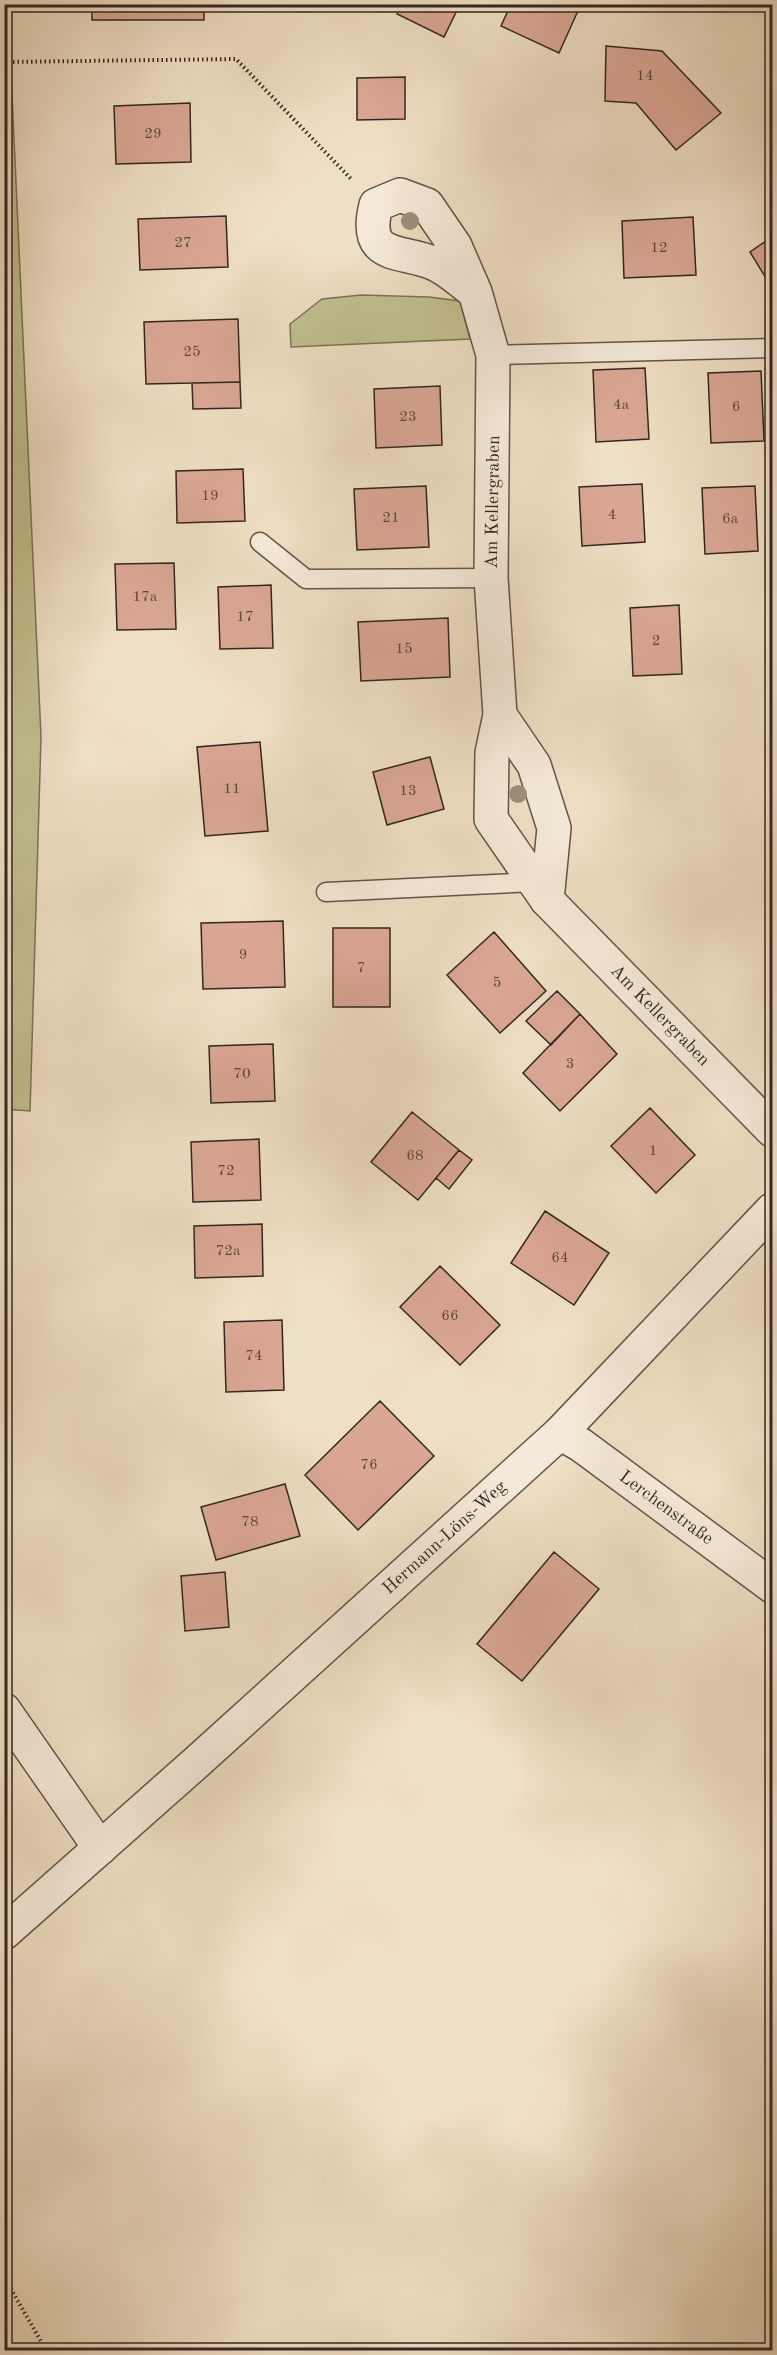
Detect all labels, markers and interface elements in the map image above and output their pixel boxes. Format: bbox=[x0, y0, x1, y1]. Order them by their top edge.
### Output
house number: 14 bbox=[636, 69, 654, 84]
house number: 29 bbox=[144, 127, 162, 142]
house number: 27 bbox=[174, 236, 192, 251]
house number: 12 bbox=[650, 241, 668, 256]
house number: 25 bbox=[183, 345, 201, 360]
house number: 4a bbox=[613, 398, 630, 413]
house number: 6 bbox=[732, 400, 740, 415]
house number: 23 bbox=[399, 410, 417, 425]
street label: Am Kellergraben bbox=[483, 435, 503, 569]
house number: 19 bbox=[201, 489, 219, 504]
house number: 4 bbox=[608, 508, 616, 523]
house number: 21 bbox=[382, 511, 400, 526]
house number: 6a bbox=[722, 512, 739, 527]
house number: 17a bbox=[133, 590, 158, 605]
house number: 17 bbox=[236, 610, 254, 625]
house number: 2 bbox=[652, 634, 660, 649]
house number: 15 bbox=[395, 642, 413, 657]
house number: 11 bbox=[223, 782, 241, 797]
house number: 13 bbox=[399, 784, 417, 799]
house number: 9 bbox=[239, 948, 247, 963]
house number: 7 bbox=[357, 961, 365, 976]
street label: Am Kellergraben bbox=[607, 961, 713, 1070]
house number: 5 bbox=[493, 976, 501, 991]
house number: 3 bbox=[566, 1057, 574, 1072]
house number: 70 bbox=[233, 1067, 251, 1082]
house number: 1 bbox=[649, 1144, 657, 1159]
house number: 68 bbox=[406, 1149, 424, 1164]
house number: 72 bbox=[217, 1164, 235, 1179]
house number: 72a bbox=[216, 1244, 241, 1259]
house number: 64 bbox=[551, 1251, 569, 1266]
house number: 66 bbox=[441, 1309, 459, 1324]
house number: 74 bbox=[245, 1349, 263, 1364]
house number: 76 bbox=[360, 1458, 378, 1473]
street label: Lerchenstraße bbox=[616, 1467, 716, 1548]
street label: Hermann-Löns-Weg bbox=[379, 1477, 510, 1598]
house number: 78 bbox=[241, 1515, 259, 1530]

